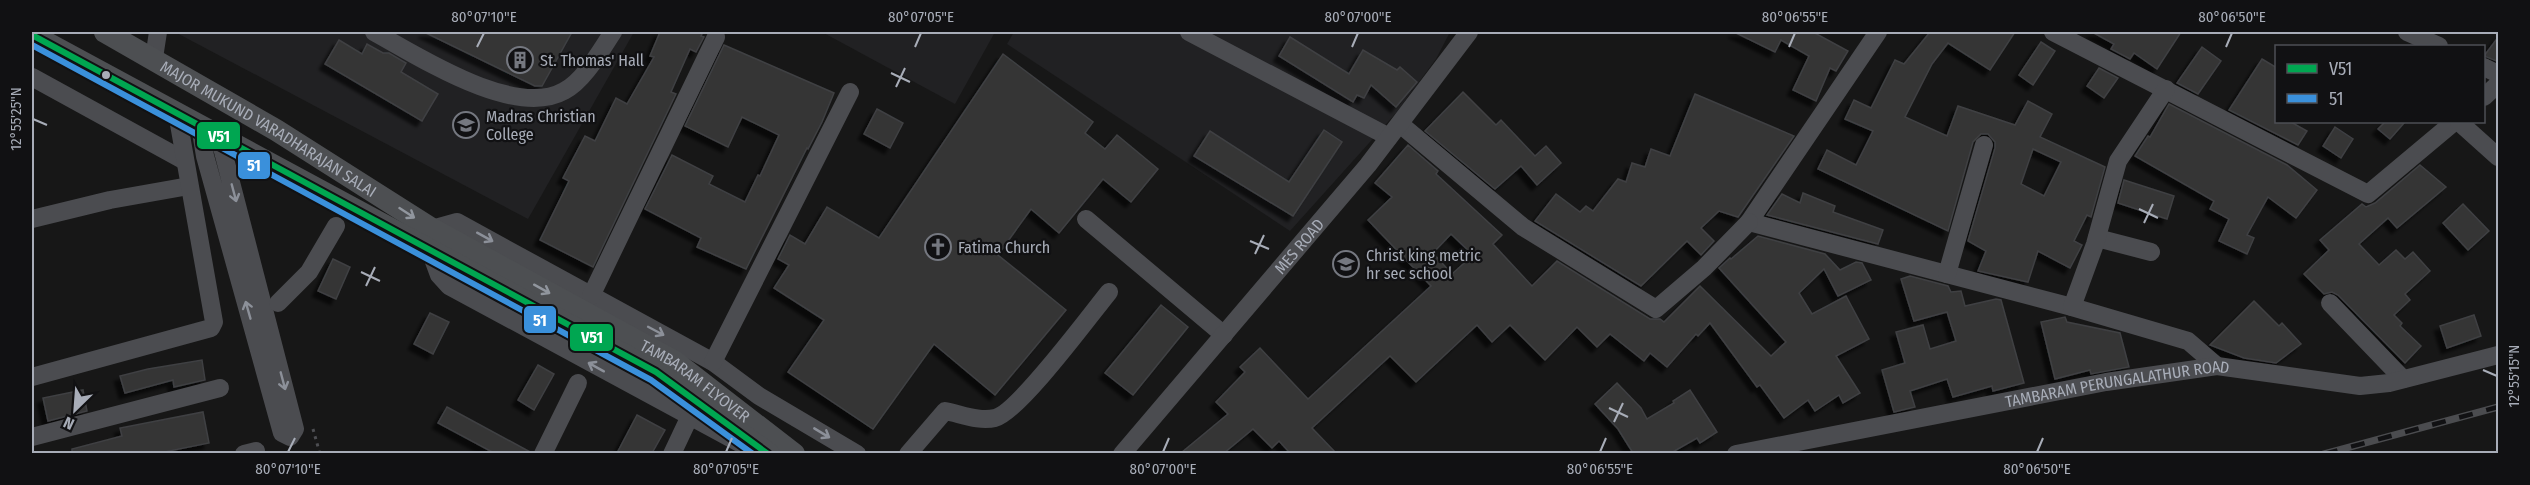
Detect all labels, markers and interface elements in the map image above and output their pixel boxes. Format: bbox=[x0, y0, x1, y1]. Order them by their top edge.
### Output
text: 80°07'10"E bbox=[451, 8, 517, 26]
text: 80°07'05"E bbox=[888, 8, 954, 26]
text: 80°07'00"E bbox=[1324, 8, 1392, 26]
text: 80°06'55"E bbox=[1762, 8, 1828, 26]
text: 80°06'50"E bbox=[2198, 8, 2266, 26]
building icon: St. Thomas' Hall bbox=[505, 45, 535, 75]
legend bbox=[2275, 45, 2485, 123]
place label: St. Thomas' Hall bbox=[540, 51, 644, 70]
street label: MAJOR MUKUND VARADHARAJAN SALAI bbox=[157, 57, 380, 201]
text: V51 bbox=[2329, 58, 2352, 80]
unlabelled marker bbox=[100, 69, 112, 81]
text: 12°55'25"N bbox=[7, 87, 25, 151]
text: 51 bbox=[2329, 88, 2343, 110]
place label: Madras Christian College bbox=[486, 107, 596, 144]
school or university icon: Madras Christian College bbox=[451, 110, 481, 140]
line badge: V51 bbox=[196, 121, 241, 150]
text: V51 bbox=[207, 127, 230, 146]
line badge: 51 bbox=[237, 151, 271, 180]
text: 51 bbox=[247, 156, 261, 175]
one-way arrow bbox=[228, 183, 240, 202]
one-way arrow bbox=[398, 208, 415, 220]
street label: MES ROAD bbox=[1271, 215, 1328, 278]
one-way arrow bbox=[476, 231, 493, 243]
church icon: Fatima Church bbox=[923, 232, 953, 262]
place label: Fatima Church bbox=[958, 238, 1050, 257]
place label: Christ king metric hr sec school bbox=[1366, 246, 1481, 283]
school or university icon: Christ king metric hr sec school bbox=[1331, 249, 1361, 279]
one-way arrow bbox=[532, 284, 550, 295]
one-way arrow bbox=[242, 301, 253, 320]
line badge: 51 bbox=[523, 305, 557, 334]
text: 51 bbox=[533, 311, 547, 330]
line badge: V51 bbox=[569, 323, 614, 352]
one-way arrow bbox=[647, 325, 664, 337]
text: V51 bbox=[580, 328, 603, 347]
street label: TAMBARAM FLYOVER bbox=[637, 336, 754, 427]
text: 12°55'15"N bbox=[2505, 345, 2523, 407]
street label: TAMBARAM PERUNGALATHUR ROAD bbox=[2004, 357, 2231, 411]
one-way arrow bbox=[588, 361, 605, 373]
one-way arrow bbox=[277, 371, 289, 390]
north arrow bbox=[45, 380, 105, 440]
text: N bbox=[61, 413, 77, 434]
one-way arrow bbox=[813, 427, 830, 439]
text: 80°07'10"E bbox=[255, 460, 321, 478]
text: 80°07'05"E bbox=[693, 460, 759, 478]
text: 80°07'00"E bbox=[1129, 460, 1197, 478]
text: 80°06'55"E bbox=[1567, 460, 1633, 478]
text: 80°06'50"E bbox=[2003, 460, 2071, 478]

